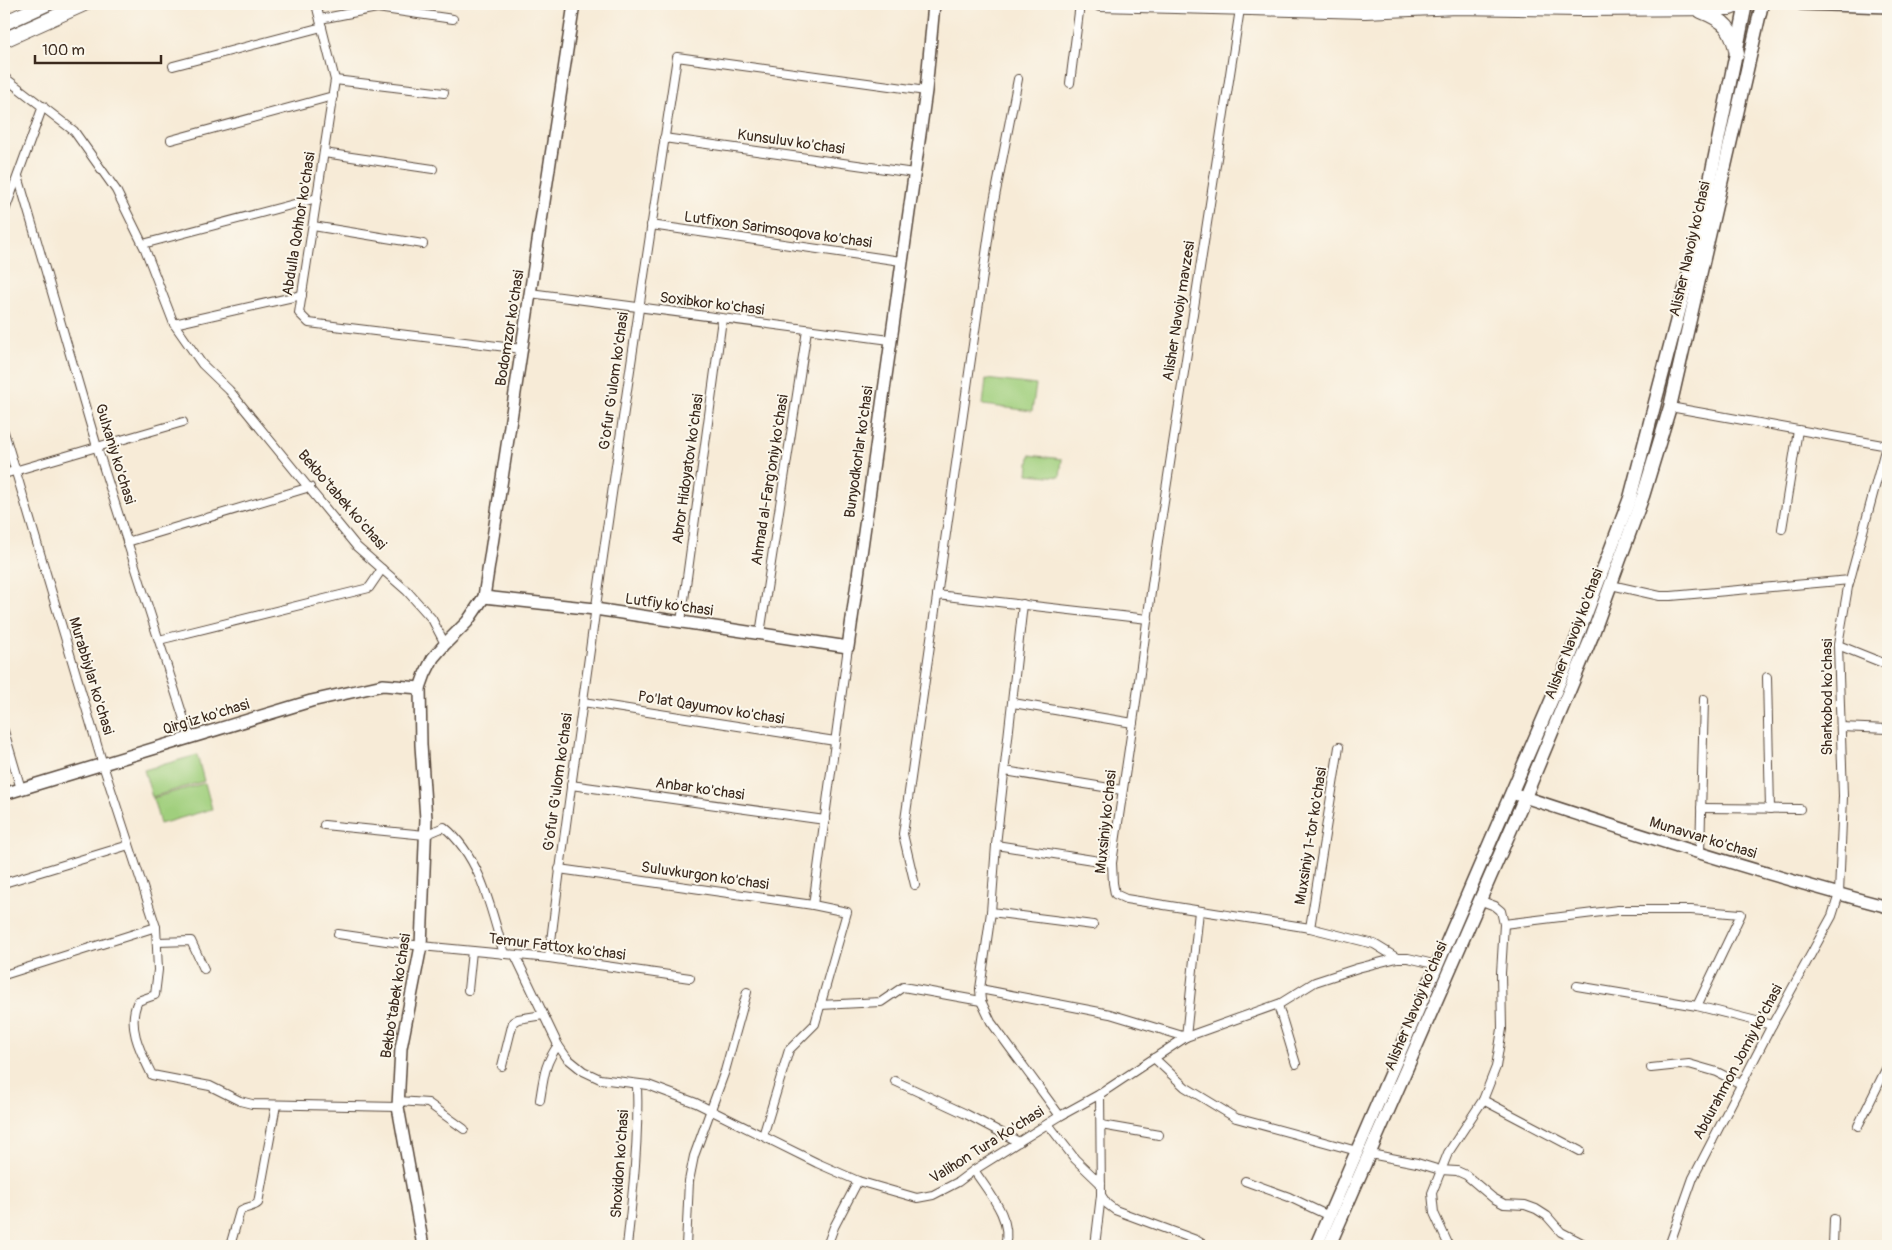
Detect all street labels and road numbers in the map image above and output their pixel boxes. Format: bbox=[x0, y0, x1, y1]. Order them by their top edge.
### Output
street label: Kunsuluv ko'chasi bbox=[736, 125, 846, 159]
street label: Abdulla Qohhor ko'chasi bbox=[278, 150, 320, 297]
street label: Alisher Navoiy ko'chasi bbox=[1665, 179, 1715, 318]
street label: Lutfixon Sarimsoqova ko'chasi bbox=[683, 207, 874, 253]
street label: Alisher Navoiy mavzesi bbox=[1159, 239, 1200, 382]
street label: Bodomzor ko'chasi bbox=[491, 268, 529, 387]
street label: Soxibkor ko'chasi bbox=[659, 288, 766, 320]
street label: G'ofur G'ulom ko'chasi bbox=[595, 310, 633, 451]
street label: Bunyodkorlar ko'chasi bbox=[840, 384, 878, 519]
street label: Abror Hidoyatov ko'chasi bbox=[668, 392, 708, 545]
street label: Ahmad al-Farg'oniy ko'chasi bbox=[747, 393, 793, 567]
street label: Gulxaniy ko'chasi bbox=[91, 401, 139, 507]
street label: Bekbo'tabek ko'chasi bbox=[293, 446, 391, 554]
street label: Alisher Navoiy ko'chasi bbox=[1540, 566, 1608, 702]
street label: Lutfiy ko'chasi bbox=[624, 589, 715, 621]
street label: Murabbiylar ko'chasi bbox=[64, 615, 118, 737]
street label: Sharkobod ko'chasi bbox=[1818, 638, 1837, 755]
street label: Po'lat Qayumov ko'chasi bbox=[636, 687, 786, 729]
street label: Qirg'iz ko'chasi bbox=[160, 695, 252, 739]
street label: G'ofur G'ulom ko'chasi bbox=[539, 711, 577, 852]
street label: Muxsiniy 1-tor ko'chasi bbox=[1291, 765, 1331, 906]
street label: Muxsiniy ko'chasi bbox=[1091, 769, 1121, 875]
street label: Anbar ko'chasi bbox=[654, 773, 746, 805]
street label: Munavvar ko'chasi bbox=[1647, 813, 1759, 863]
street label: Suluvkurgon ko'chasi bbox=[640, 858, 770, 894]
street label: Temur Fattox ko'chasi bbox=[487, 929, 627, 965]
street label: Bekbo'tabek ko'chasi bbox=[377, 932, 415, 1060]
street label: Alisher Navoiy ko'chasi bbox=[1380, 938, 1452, 1073]
street label: Abdurahmon Jomiy ko'chasi bbox=[1689, 981, 1787, 1143]
street label: Valihon Tura Ko'chasi bbox=[926, 1102, 1048, 1188]
street label: Shoxidon ko'chasi bbox=[607, 1109, 633, 1219]

